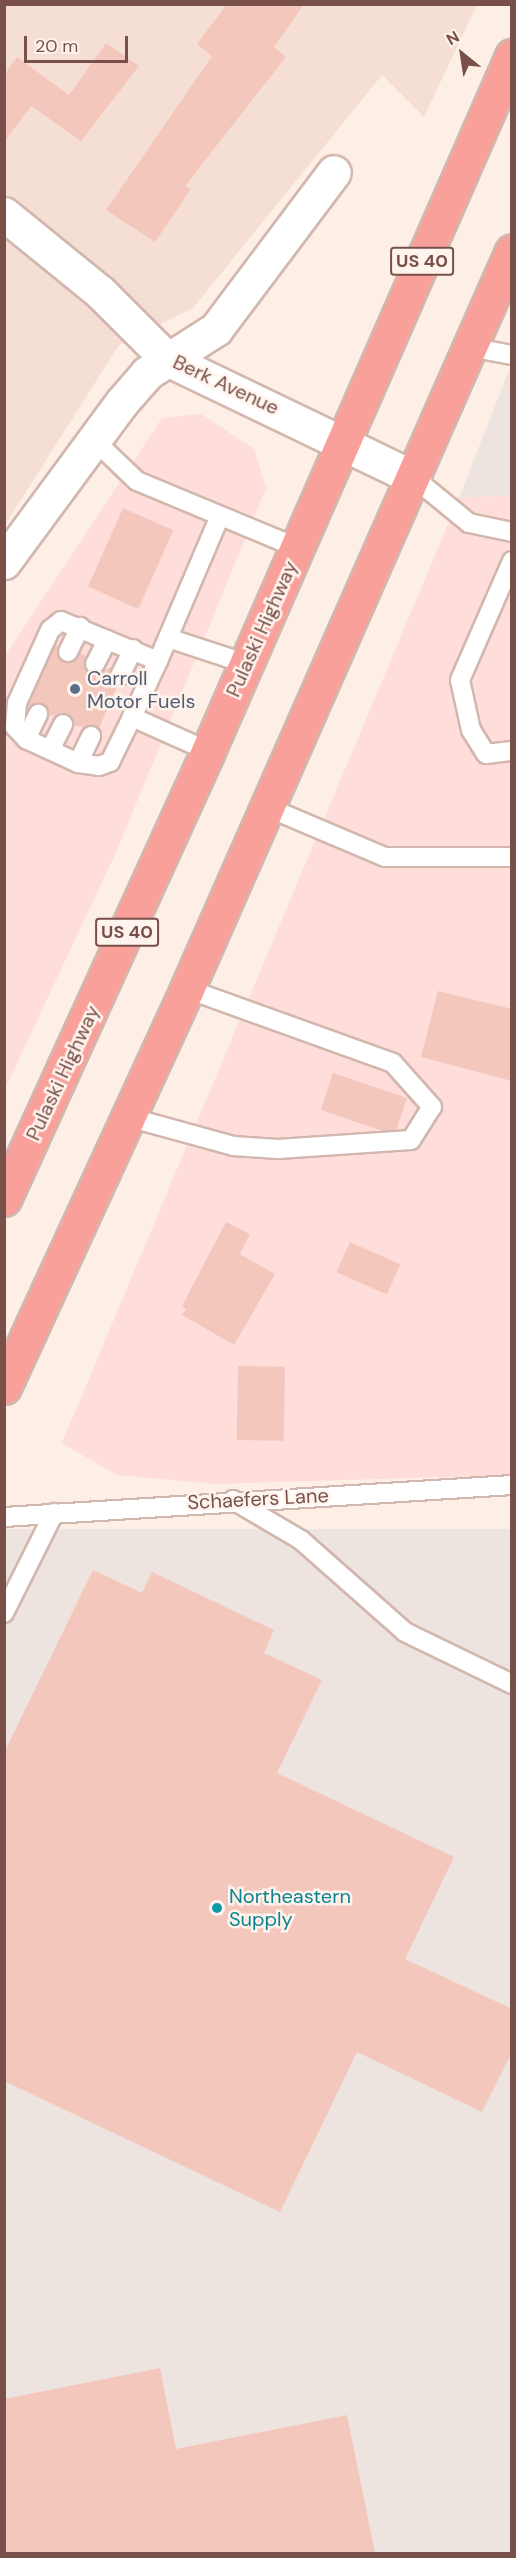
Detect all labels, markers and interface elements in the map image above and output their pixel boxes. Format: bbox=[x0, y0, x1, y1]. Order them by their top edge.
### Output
scale bar bbox=[27, 24, 130, 62]
north arrow bbox=[432, 24, 492, 84]
text: N bbox=[442, 26, 463, 50]
text: 20 m bbox=[35, 34, 78, 58]
road number: US 40 bbox=[389, 246, 455, 276]
street label: Berk Avenue bbox=[169, 350, 283, 420]
street label: Pulaski Highway bbox=[221, 557, 303, 701]
place label: Carroll Motor Fuels bbox=[87, 666, 195, 713]
marker: Carroll Motor Fuels bbox=[68, 682, 82, 696]
road number: US 40 bbox=[94, 917, 160, 947]
street label: Pulaski Highway bbox=[21, 1002, 105, 1144]
street label: Schaefers Lane bbox=[187, 1483, 329, 1515]
place label: Northeastern Supply bbox=[229, 1884, 351, 1931]
marker: Northeastern Supply bbox=[210, 1901, 224, 1915]

